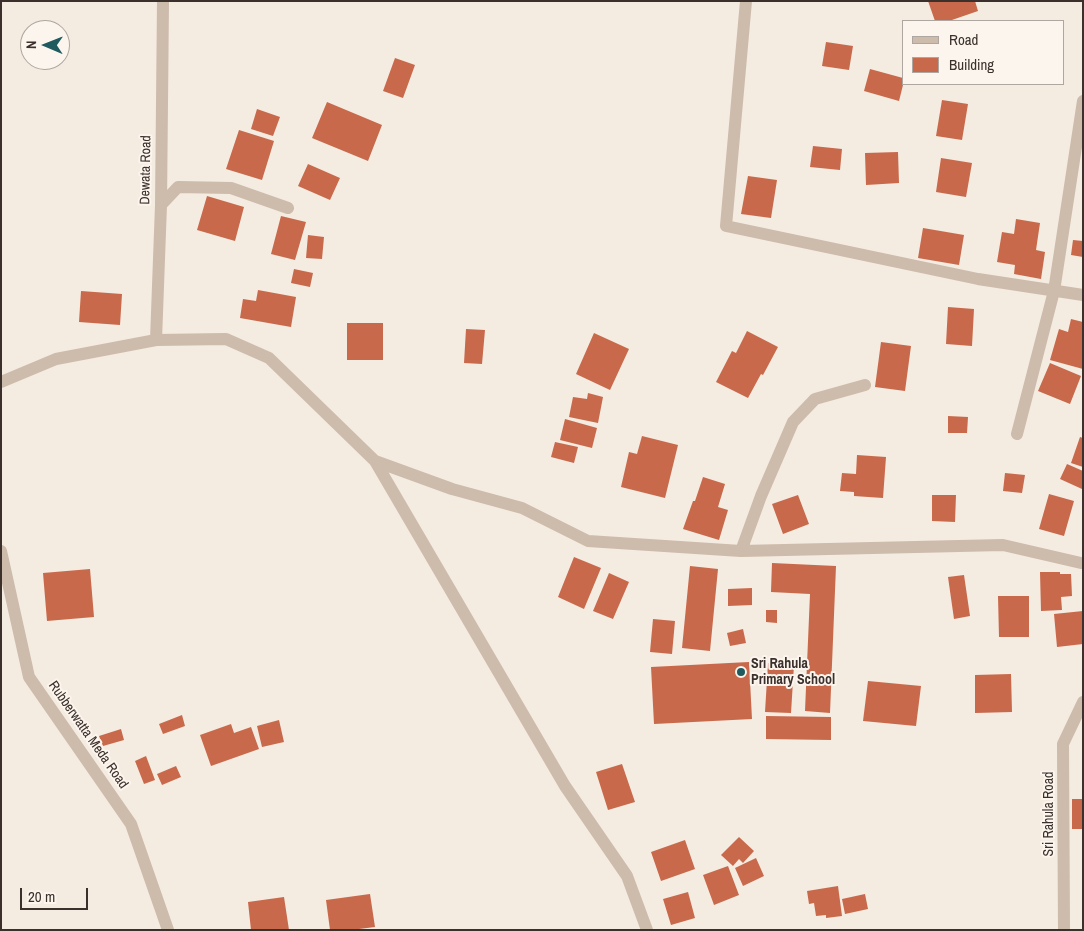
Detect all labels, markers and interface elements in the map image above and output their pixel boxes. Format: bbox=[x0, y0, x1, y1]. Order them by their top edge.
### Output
north arrow bbox=[20, 20, 70, 70]
legend bbox=[902, 20, 1064, 85]
text: Road bbox=[949, 29, 978, 50]
text: N bbox=[22, 40, 40, 49]
text: Building bbox=[949, 54, 994, 75]
street label: Dewata Road bbox=[137, 135, 155, 205]
place label: Sri Rahula Primary School bbox=[751, 656, 835, 689]
marker: Sri Rahula Primary School bbox=[735, 666, 747, 678]
street label: Rubberwatta Meda Road bbox=[45, 678, 131, 792]
street label: Sri Rahula Road bbox=[1041, 772, 1057, 856]
scale bar bbox=[22, 878, 90, 910]
text: 20 m bbox=[28, 886, 55, 907]

